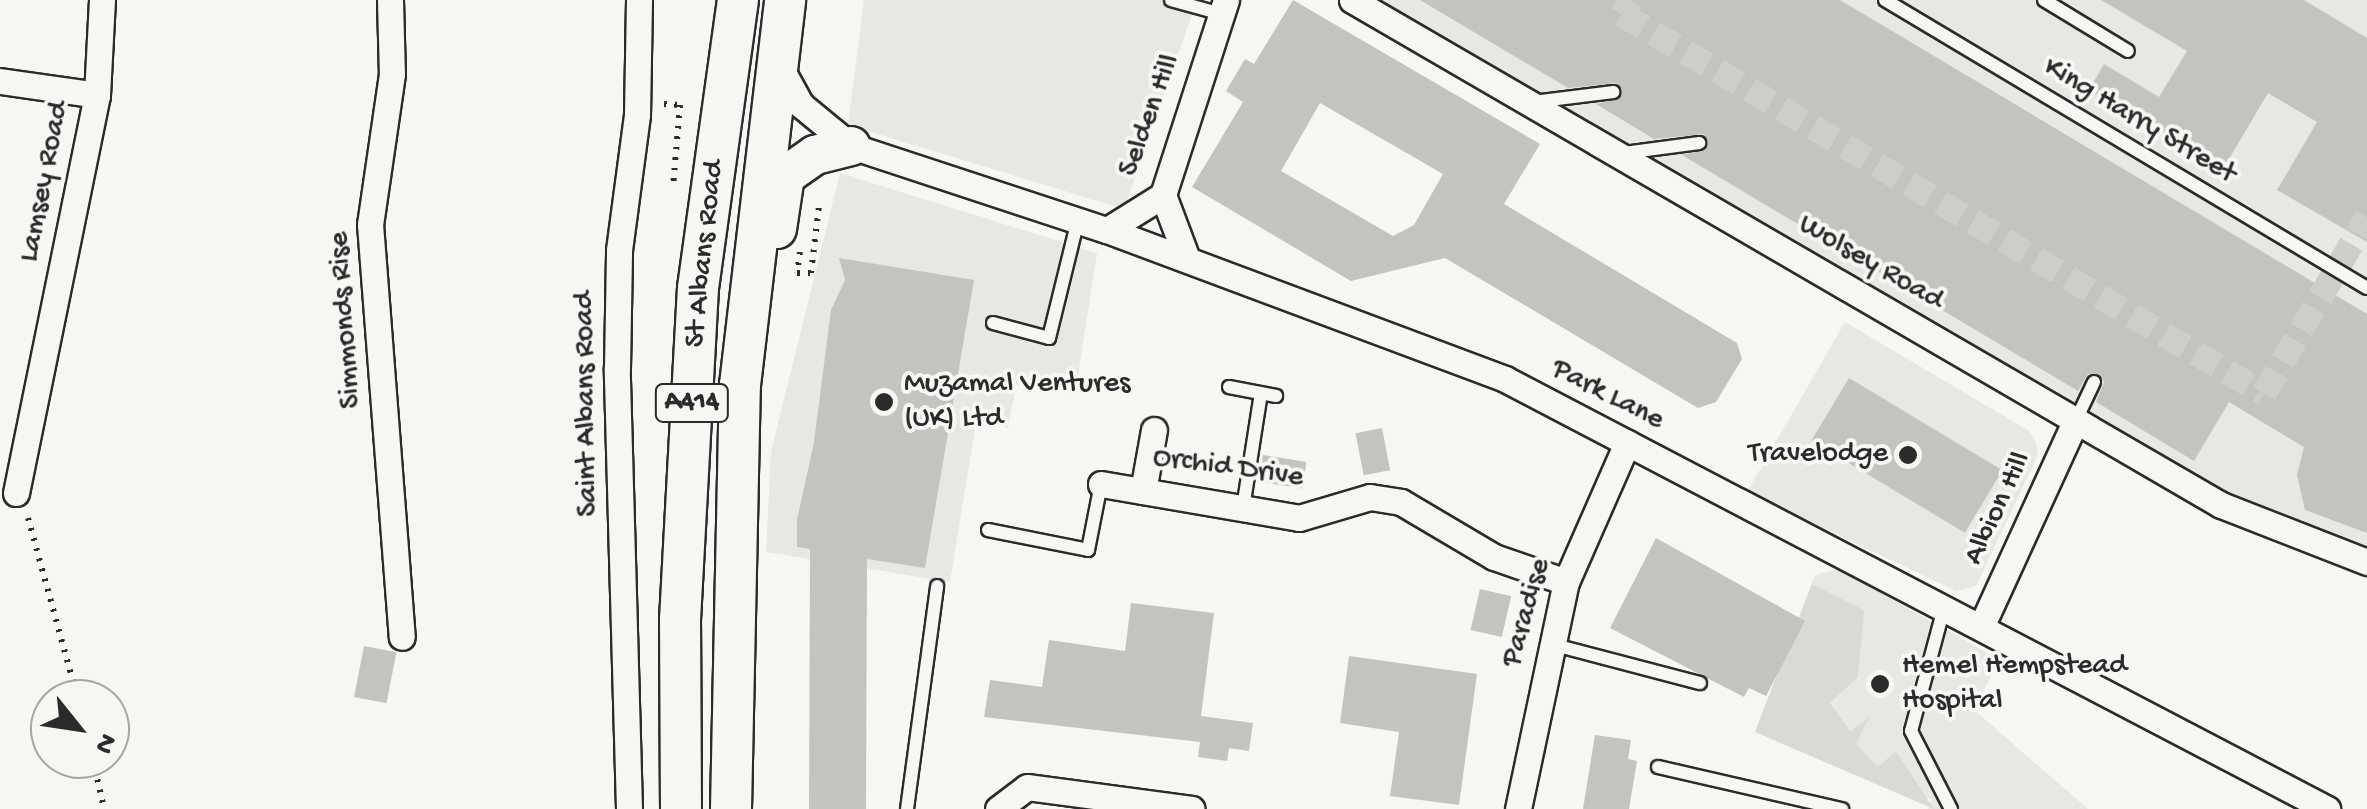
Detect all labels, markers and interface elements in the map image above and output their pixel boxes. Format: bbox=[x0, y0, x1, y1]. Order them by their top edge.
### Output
street label: Selden Hill bbox=[1112, 50, 1190, 182]
street label: King Harry Street bbox=[2036, 50, 2242, 194]
street label: Lamsey Road bbox=[13, 99, 79, 265]
street label: St Albans Road bbox=[678, 159, 734, 349]
street label: Wolsey Road bbox=[1791, 208, 1949, 320]
street label: Simmonds Rise bbox=[323, 230, 371, 410]
street label: Saint Albans Road bbox=[568, 291, 608, 517]
street label: Park Lane bbox=[1545, 352, 1669, 440]
place label: Muzamal Ventures (UK) Ltd bbox=[904, 367, 1130, 438]
road number: A414 bbox=[654, 380, 730, 426]
marker: Muzamal Ventures (UK) Ltd bbox=[873, 391, 895, 413]
place label: Travelodge bbox=[1748, 437, 1888, 473]
street label: Orchid Drive bbox=[1150, 441, 1306, 497]
marker: Travelodge bbox=[1897, 444, 1919, 466]
street label: Albion Hill bbox=[1957, 447, 2041, 571]
street label: Paradise bbox=[1495, 555, 1561, 671]
place label: Hemel Hempstead Hospital bbox=[1902, 649, 2127, 720]
marker: Hemel Hempstead Hospital bbox=[1867, 671, 1893, 697]
north arrow bbox=[30, 679, 130, 779]
text: N bbox=[86, 727, 124, 759]

